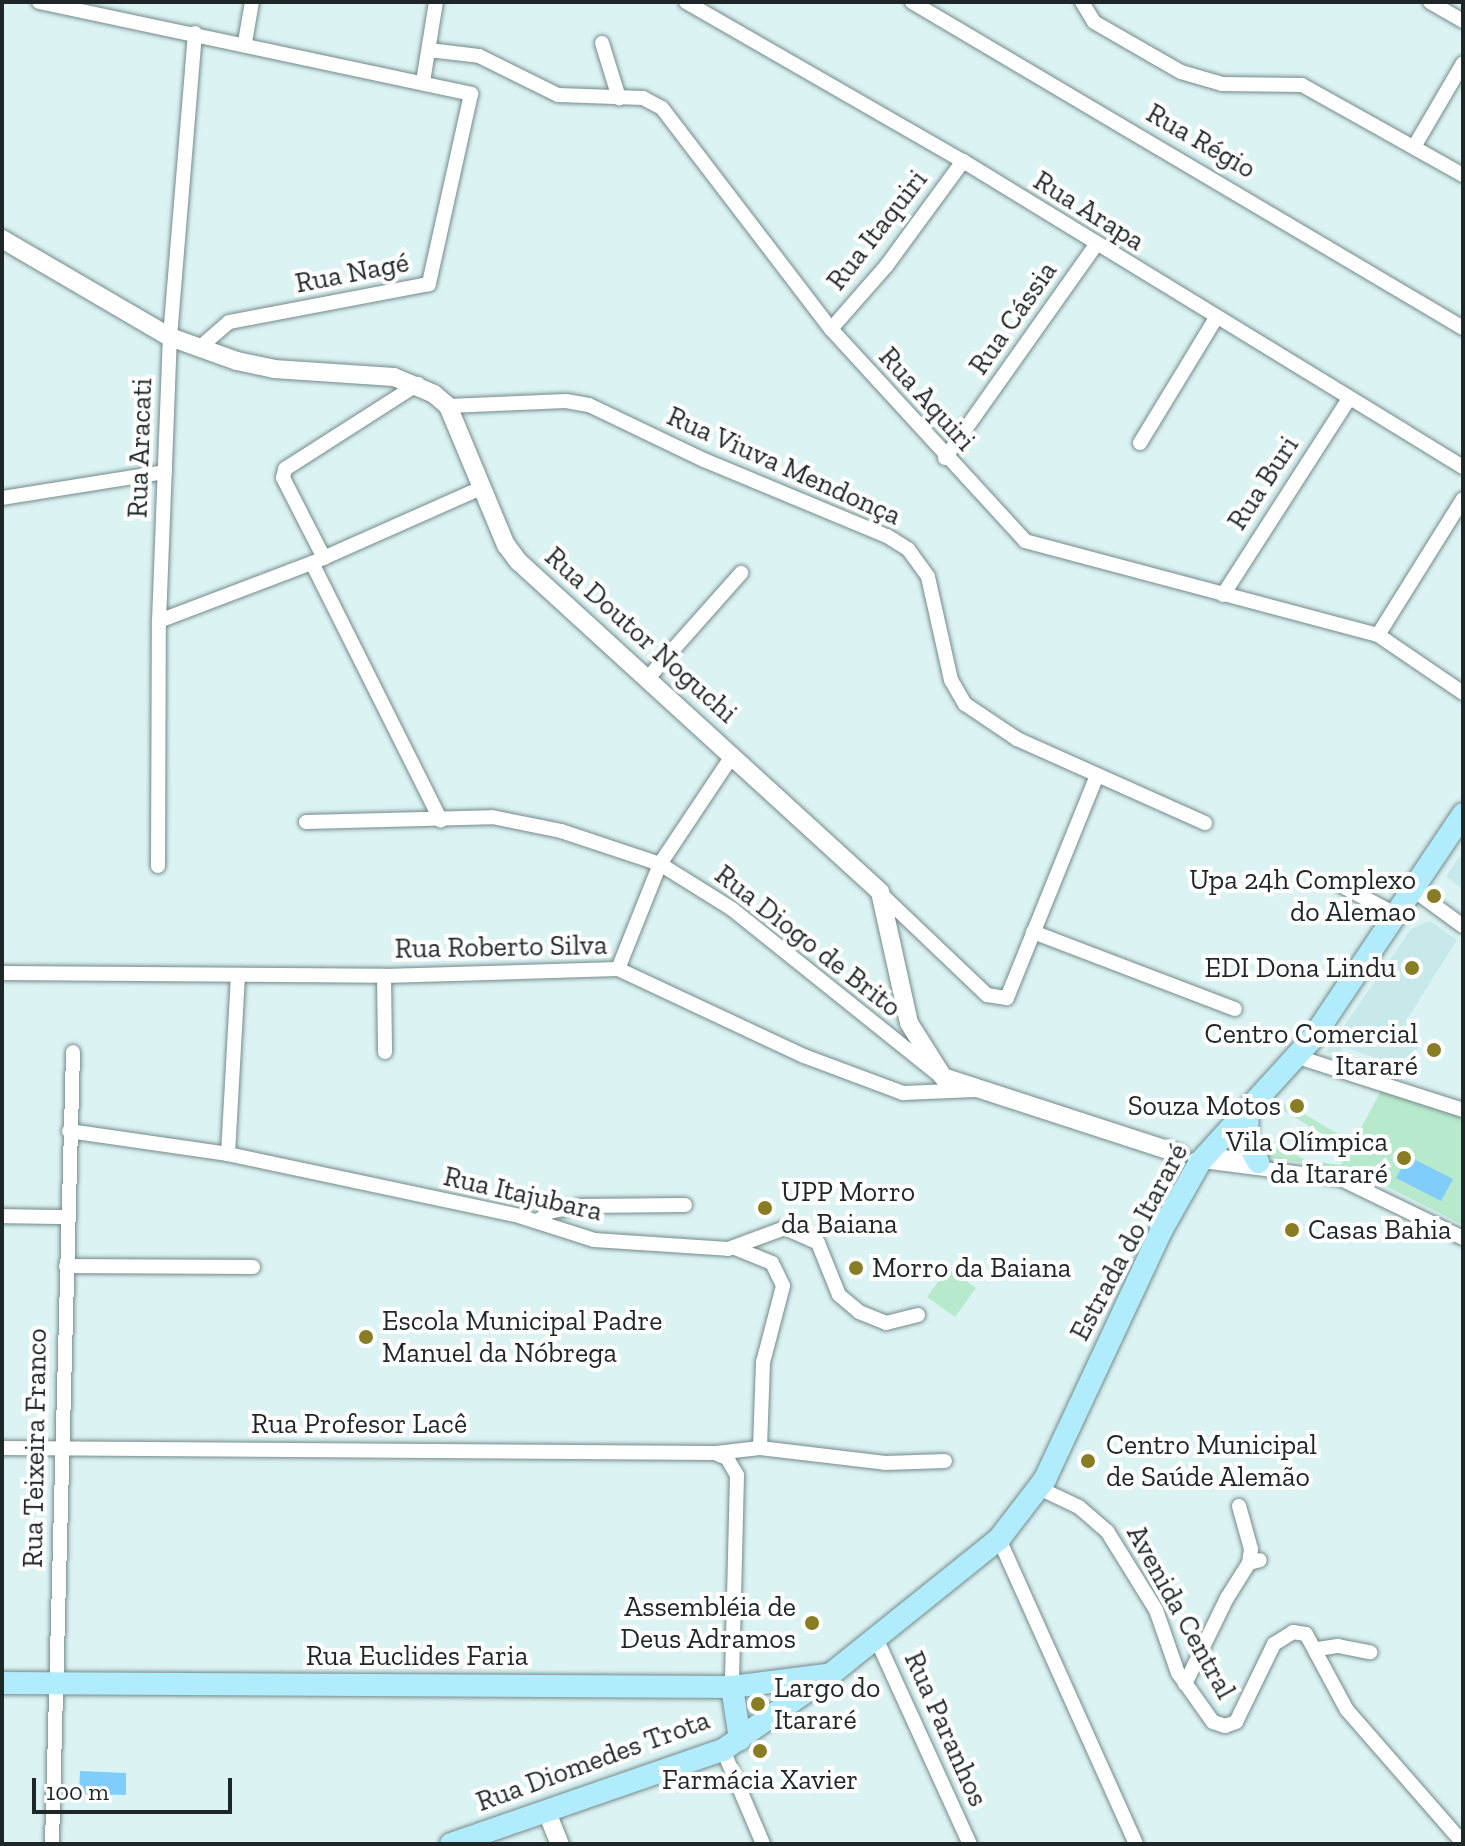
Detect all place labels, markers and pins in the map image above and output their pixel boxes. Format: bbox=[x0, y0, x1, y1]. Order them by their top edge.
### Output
place label: Upa 24h Complexo do Alemao bbox=[1189, 863, 1416, 929]
marker: Upa 24h Complexo do Alemao bbox=[1423, 885, 1445, 907]
place label: EDI Dona Lindu bbox=[1205, 951, 1396, 985]
marker: EDI Dona Lindu bbox=[1403, 959, 1421, 977]
place label: Centro Comercial Itararé bbox=[1205, 1017, 1418, 1083]
marker: Centro Comercial Itararé bbox=[1425, 1041, 1443, 1059]
place label: Souza Motos bbox=[1128, 1089, 1281, 1123]
marker: Souza Motos bbox=[1288, 1097, 1306, 1115]
place label: Vila Olímpica da Itararé bbox=[1226, 1125, 1388, 1191]
marker: Vila Olímpica da Itararé bbox=[1395, 1149, 1413, 1167]
place label: UPP Morro da Baiana bbox=[781, 1175, 916, 1241]
marker: UPP Morro da Baiana bbox=[756, 1199, 774, 1217]
place label: Casas Bahia bbox=[1308, 1213, 1451, 1247]
marker: Casas Bahia bbox=[1283, 1221, 1301, 1239]
place label: Morro da Baiana bbox=[872, 1251, 1071, 1285]
marker: Morro da Baiana bbox=[847, 1259, 865, 1277]
place label: Escola Municipal Padre Manuel da Nóbrega bbox=[382, 1304, 662, 1370]
marker: Escola Municipal Padre Manuel da Nóbrega bbox=[357, 1328, 375, 1346]
place label: Centro Municipal de Saúde Alemão bbox=[1106, 1428, 1317, 1494]
marker: Centro Municipal de Saúde Alemão bbox=[1077, 1450, 1099, 1472]
place label: Assembléia de Deus Adramos bbox=[620, 1590, 796, 1656]
marker: Assembléia de Deus Adramos bbox=[803, 1614, 821, 1632]
place label: Largo do Itararé bbox=[774, 1671, 880, 1737]
marker: Largo do Itararé bbox=[749, 1695, 767, 1713]
marker: Farmácia Xavier bbox=[751, 1742, 769, 1760]
place label: Farmácia Xavier bbox=[662, 1763, 858, 1797]

